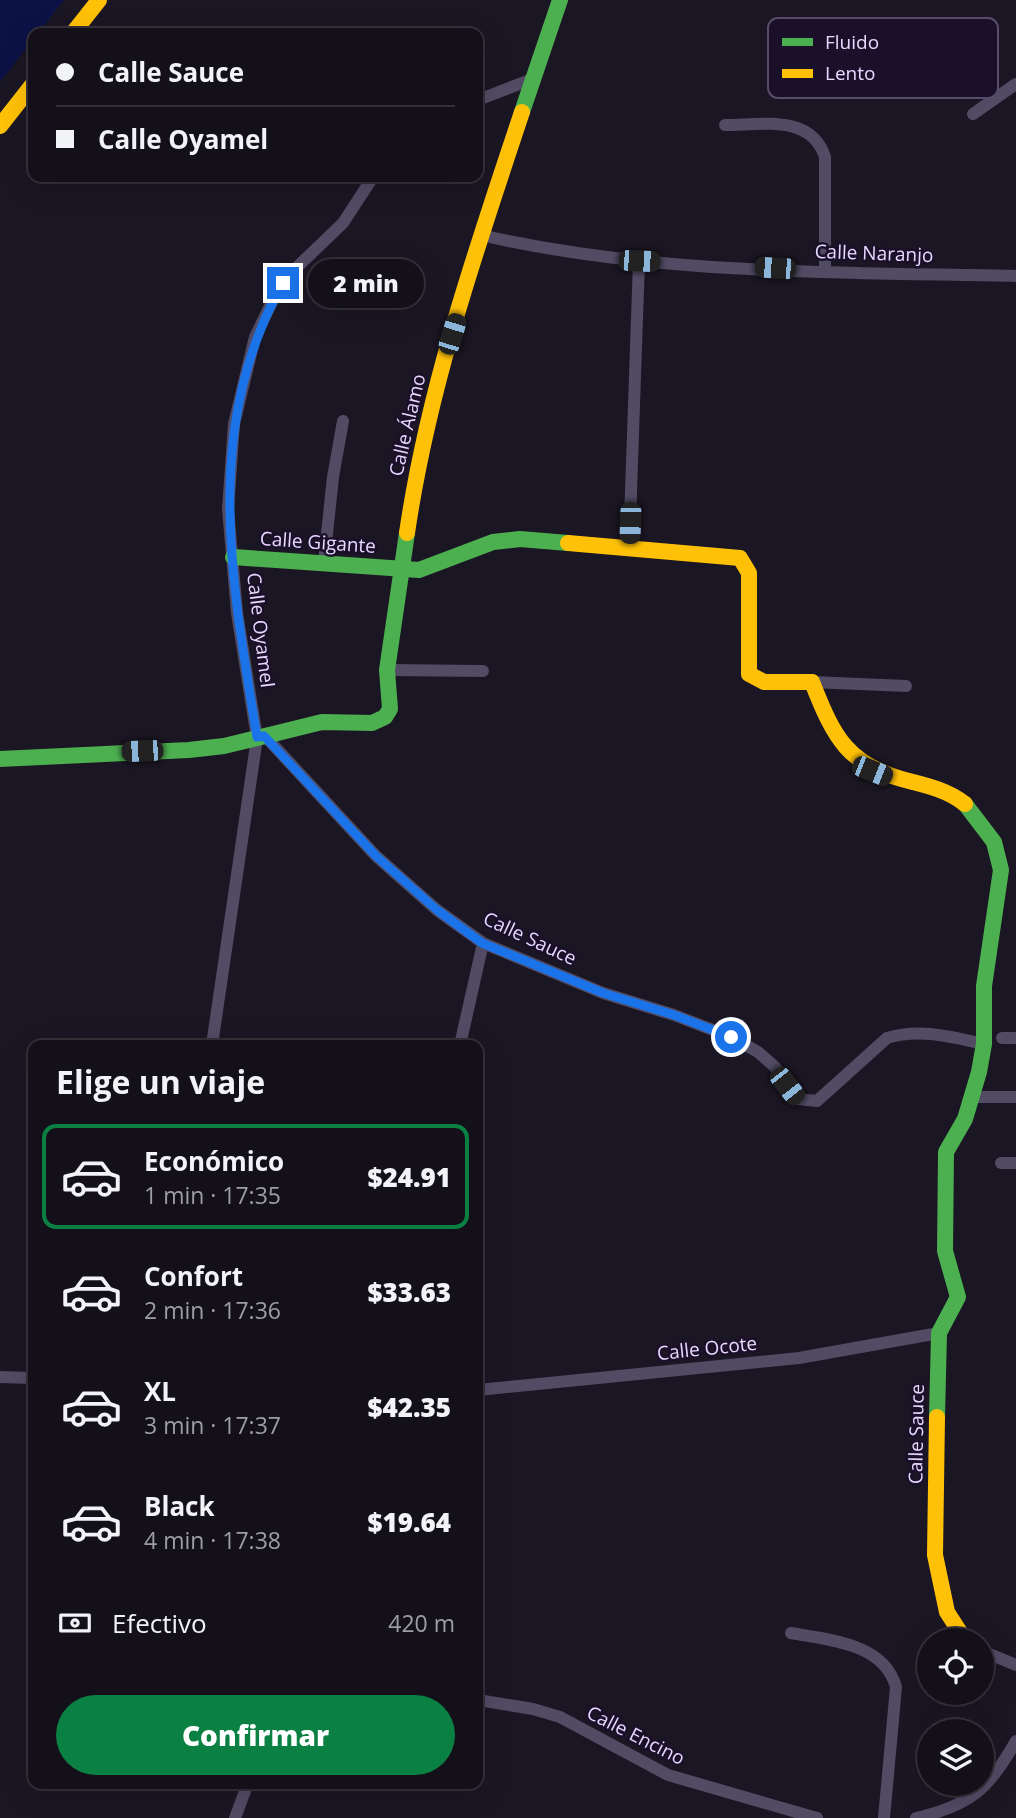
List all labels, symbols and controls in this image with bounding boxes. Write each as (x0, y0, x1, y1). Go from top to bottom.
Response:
legend (768, 18, 998, 98)
text: Fluido (825, 29, 879, 55)
text: Calle Sauce (98, 54, 244, 90)
text: Lento (825, 60, 875, 86)
text: Calle Oyamel (98, 121, 268, 157)
street label: Calle Naranjo (814, 238, 934, 268)
car (618, 250, 661, 272)
car (754, 256, 797, 280)
callout: 2 min (308, 258, 423, 308)
route end (267, 267, 299, 299)
text: 2 min (333, 267, 399, 299)
car (436, 311, 469, 357)
street label: Calle Álamo (383, 371, 431, 479)
car (619, 502, 642, 544)
street label: Calle Gigante (259, 525, 377, 559)
street label: Calle Oyamel (241, 571, 281, 689)
car (121, 740, 164, 762)
car (849, 753, 896, 789)
street label: Calle Sauce (479, 905, 581, 971)
route start (715, 1021, 747, 1053)
text: Elige un viaje (56, 1060, 265, 1103)
car (766, 1063, 809, 1109)
text: Económico (144, 1143, 284, 1179)
icon: car (60, 1145, 123, 1208)
text: $24.91 (368, 1159, 451, 1195)
text: 1 min · 17:35 (144, 1179, 281, 1211)
text: Confort (144, 1258, 243, 1294)
icon: car (60, 1260, 123, 1323)
text: $33.63 (368, 1274, 451, 1310)
text: 2 min · 17:36 (144, 1294, 281, 1326)
street label: Calle Ocote (656, 1330, 758, 1366)
text: XL (144, 1373, 176, 1409)
icon: car (60, 1375, 123, 1438)
street label: Calle Sauce (902, 1384, 930, 1484)
text: $42.35 (368, 1389, 451, 1425)
text: 3 min · 17:37 (144, 1409, 281, 1441)
text: Black (144, 1488, 215, 1524)
icon: car (60, 1490, 123, 1553)
text: $19.64 (368, 1504, 451, 1540)
text: 4 min · 17:38 (144, 1524, 281, 1556)
icon: cash (56, 1604, 94, 1642)
text: Efectivo (112, 1605, 207, 1641)
text: 420 m (388, 1607, 455, 1639)
map controls (917, 1628, 994, 1796)
button: locate (917, 1628, 994, 1705)
button: Confirmar (56, 1695, 455, 1775)
street label: Calle Encino (582, 1699, 690, 1771)
button: layers (917, 1719, 994, 1796)

